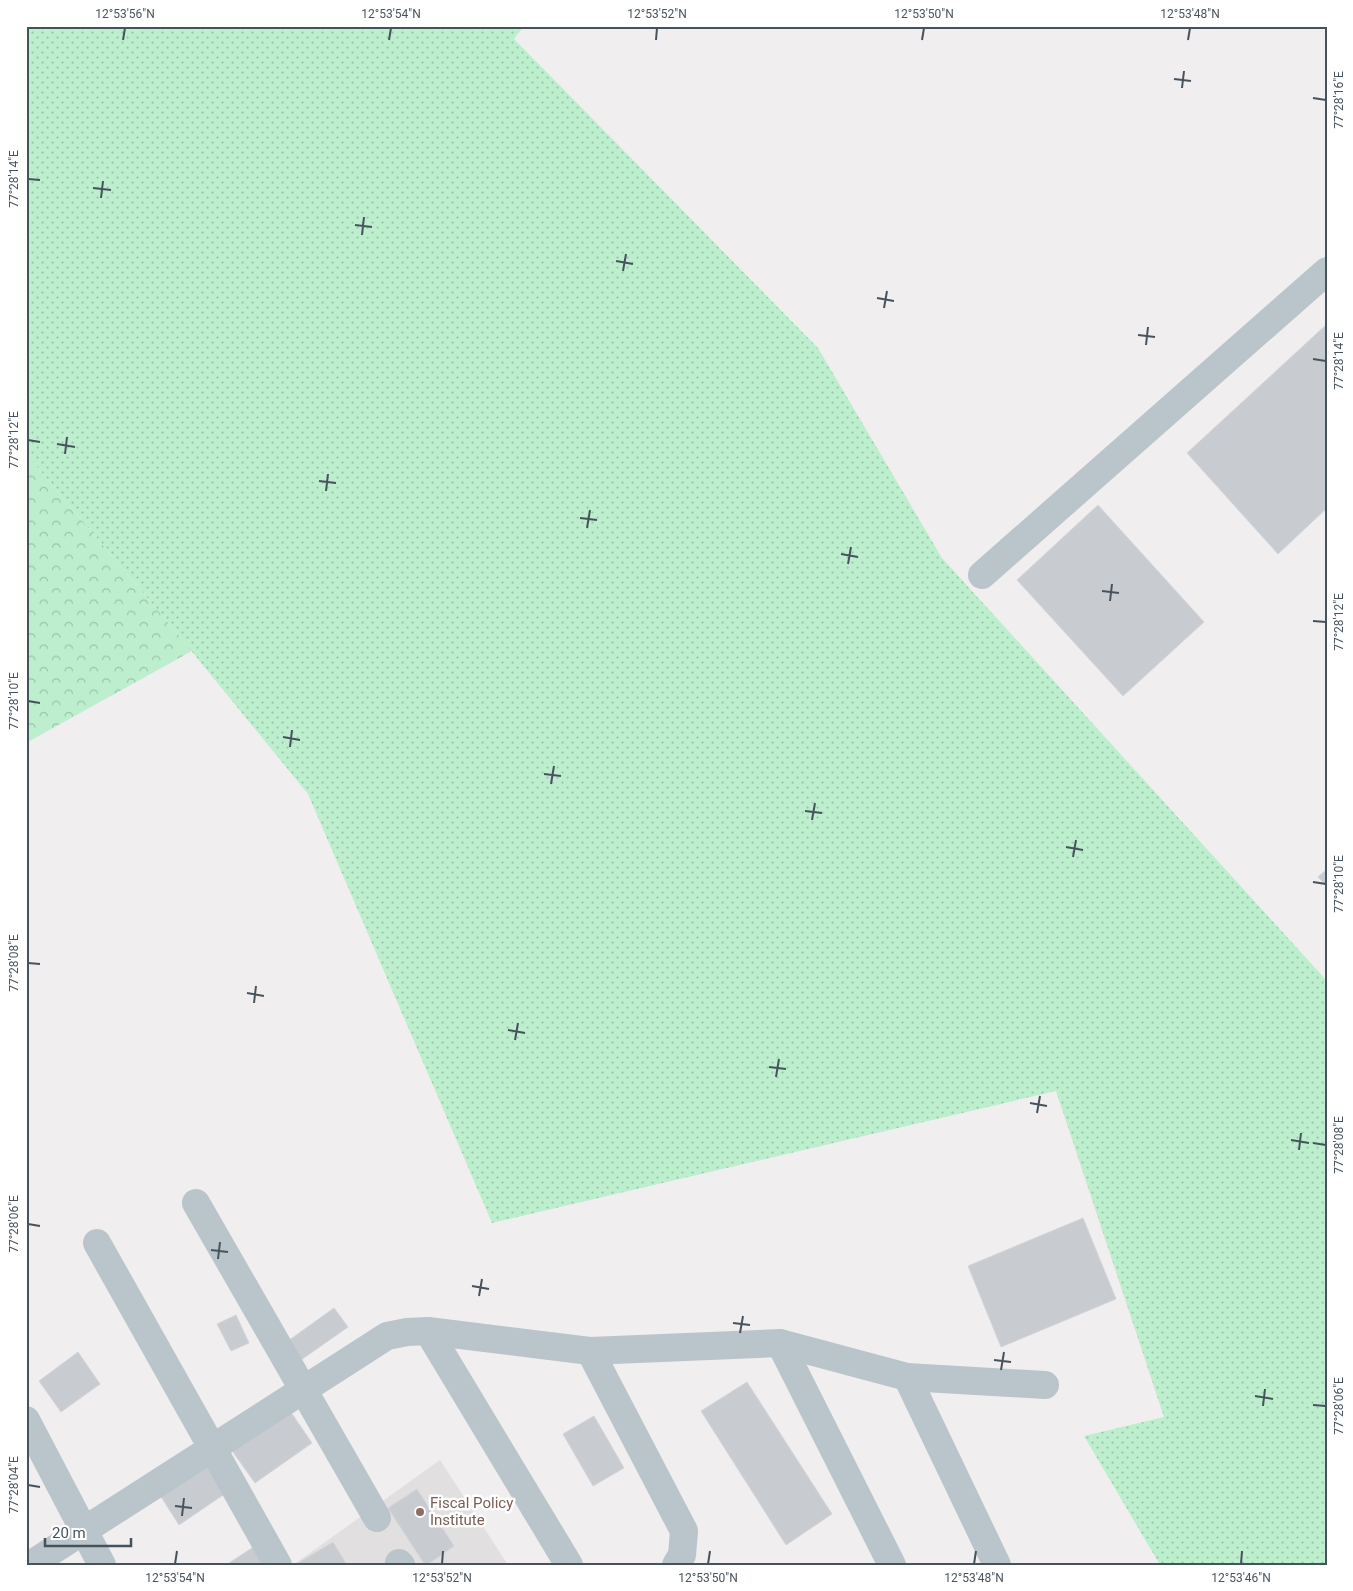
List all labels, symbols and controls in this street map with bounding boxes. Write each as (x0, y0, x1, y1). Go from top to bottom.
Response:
text: 12°53'56"N (95, 7, 155, 21)
text: 12°53'54"N (361, 7, 421, 21)
text: 12°53'52"N (627, 7, 687, 21)
text: 12°53'50"N (894, 7, 954, 21)
text: 12°53'48"N (1160, 7, 1220, 21)
text: 77°28'16"E (1332, 71, 1346, 129)
text: 77°28'14"E (7, 150, 21, 208)
text: 77°28'14"E (1332, 332, 1346, 390)
text: 77°28'12"E (7, 411, 21, 469)
text: 77°28'12"E (1332, 593, 1346, 651)
text: 77°28'10"E (7, 672, 21, 730)
text: 77°28'10"E (1332, 855, 1346, 913)
text: 77°28'08"E (7, 934, 21, 992)
text: 77°28'08"E (1332, 1116, 1346, 1174)
text: 77°28'06"E (7, 1195, 21, 1253)
text: 77°28'06"E (1332, 1377, 1346, 1435)
text: 77°28'04"E (7, 1456, 21, 1514)
place label: Fiscal Policy Institute (430, 1494, 513, 1529)
marker: Fiscal Policy Institute (414, 1506, 426, 1518)
scale bar (45, 1516, 131, 1548)
text: 20 m (52, 1524, 86, 1542)
text: 12°53'54"N (145, 1571, 205, 1585)
text: 12°53'52"N (412, 1571, 472, 1585)
text: 12°53'50"N (678, 1571, 738, 1585)
text: 12°53'48"N (944, 1571, 1004, 1585)
text: 12°53'46"N (1211, 1571, 1271, 1585)

